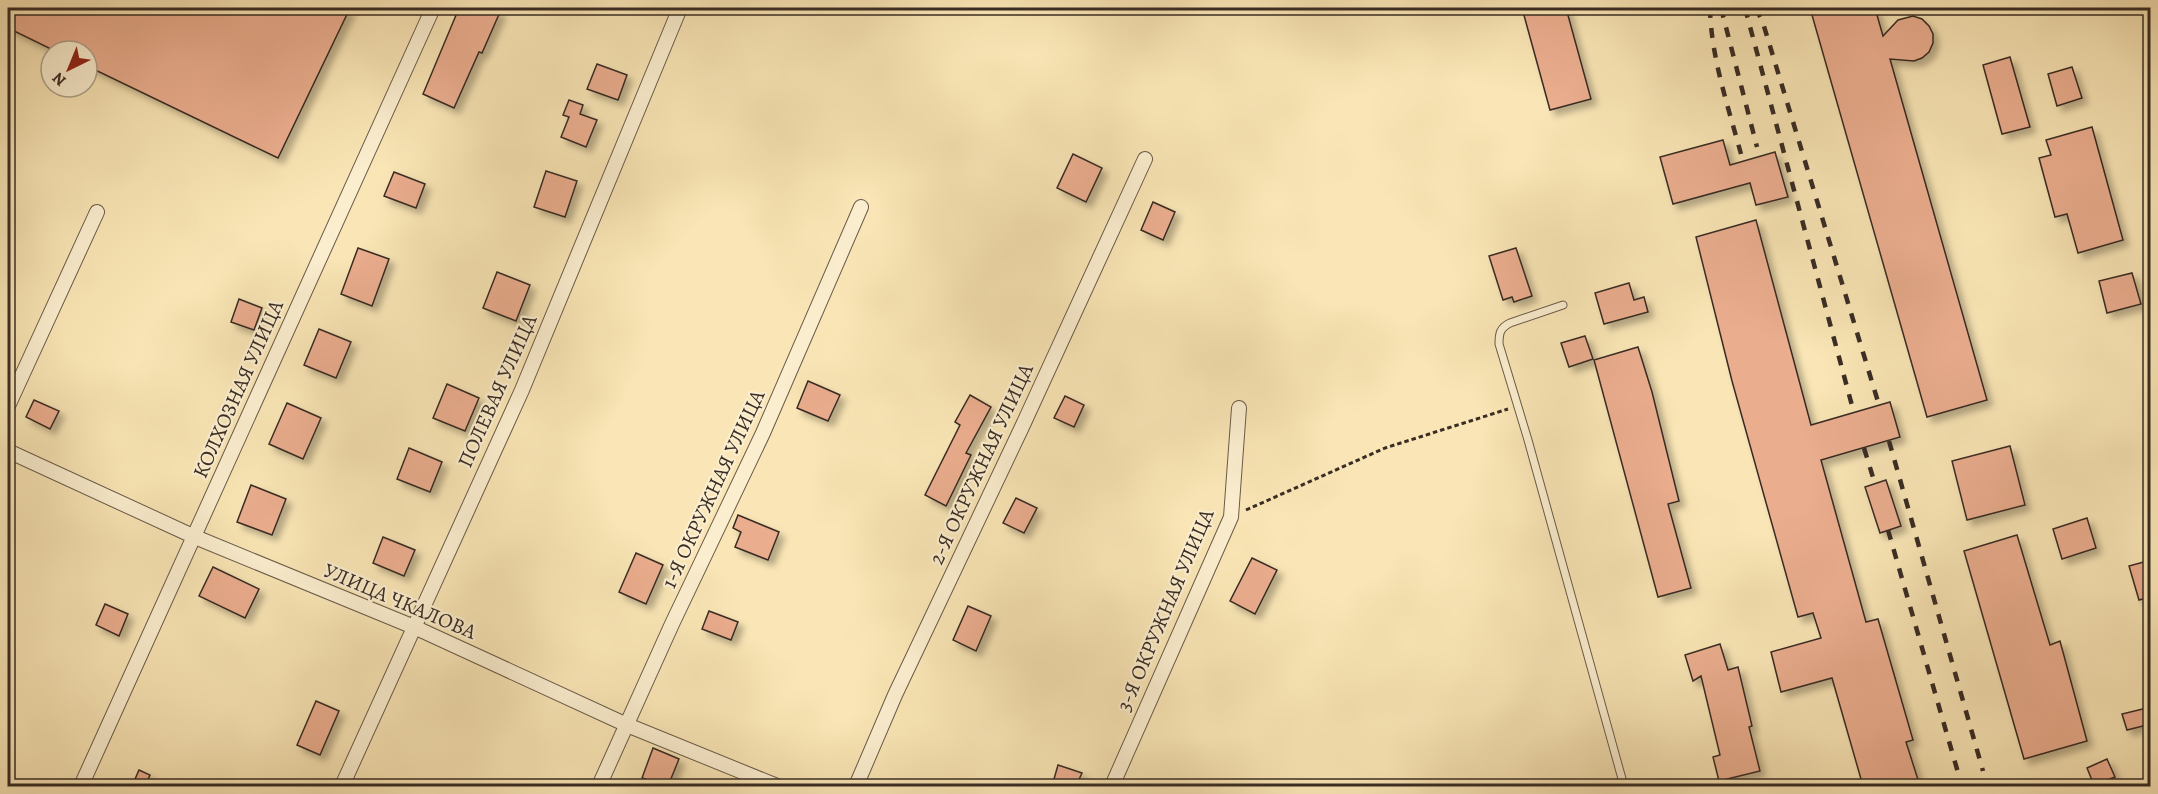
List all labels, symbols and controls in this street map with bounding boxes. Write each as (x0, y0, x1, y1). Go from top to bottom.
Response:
north arrow (39, 39, 99, 99)
text: N (47, 67, 71, 91)
street label: КОЛХОЗНАЯ УЛИЦА (186, 295, 290, 482)
street label: ПОЛЕВАЯ УЛИЦА (451, 309, 544, 472)
street label: 2-Я ОКРУЖНАЯ УЛИЦА (922, 358, 1040, 569)
street label: 1-Я ОКРУЖНАЯ УЛИЦА (655, 385, 772, 593)
street label: 3-Я ОКРУЖНАЯ УЛИЦА (1110, 504, 1221, 716)
street label: УЛИЦА ЧКАЛОВА (319, 556, 481, 646)

